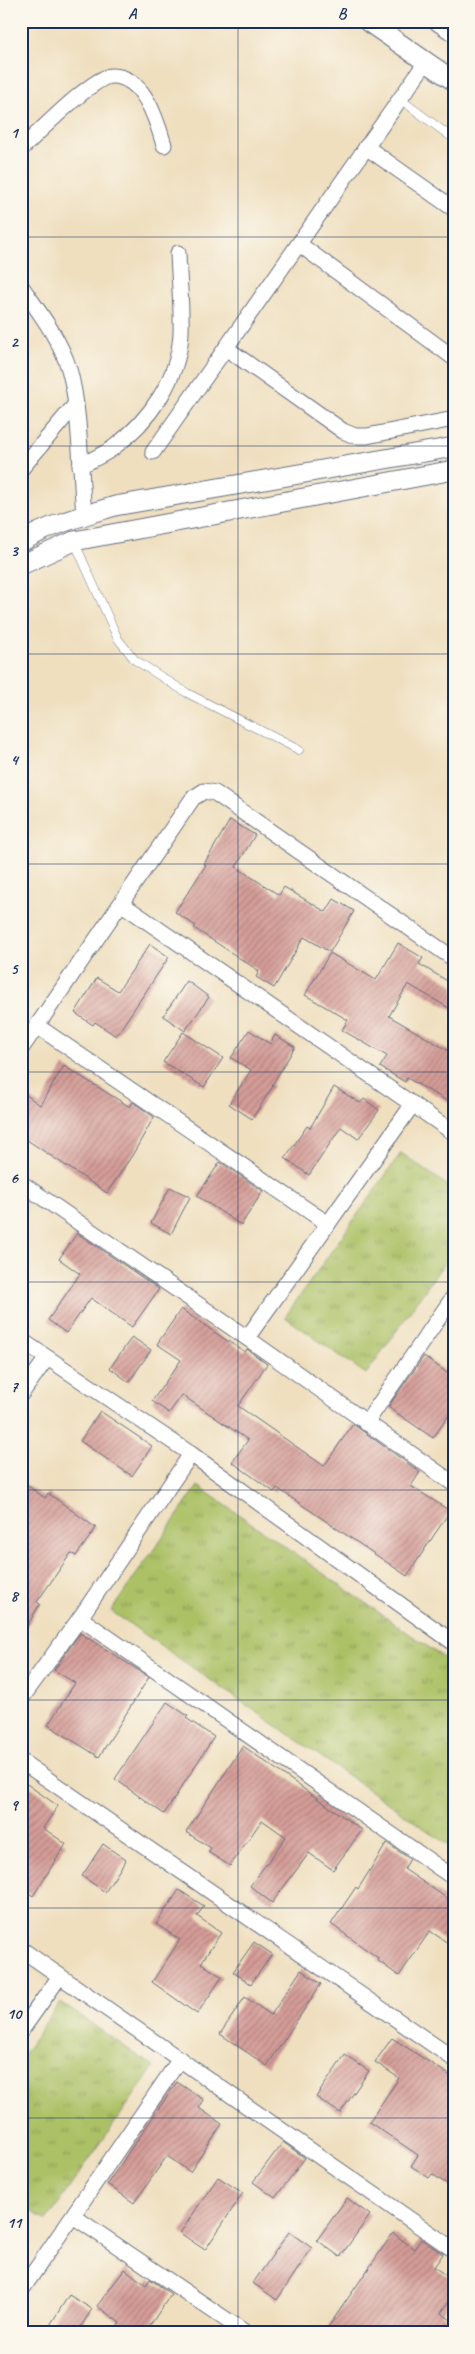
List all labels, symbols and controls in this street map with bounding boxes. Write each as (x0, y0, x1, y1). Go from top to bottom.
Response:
text: A (128, 4, 138, 24)
text: B (338, 4, 348, 24)
text: 1 (10, 123, 19, 143)
text: 2 (10, 332, 19, 352)
text: 3 (10, 541, 19, 561)
text: 4 (10, 750, 19, 770)
text: 5 (11, 959, 20, 979)
text: 6 (10, 1168, 19, 1188)
text: 7 (10, 1377, 19, 1397)
text: 8 (10, 1586, 19, 1606)
text: 9 (10, 1795, 19, 1815)
text: 10 (7, 2004, 23, 2024)
text: 11 (7, 2213, 23, 2233)

